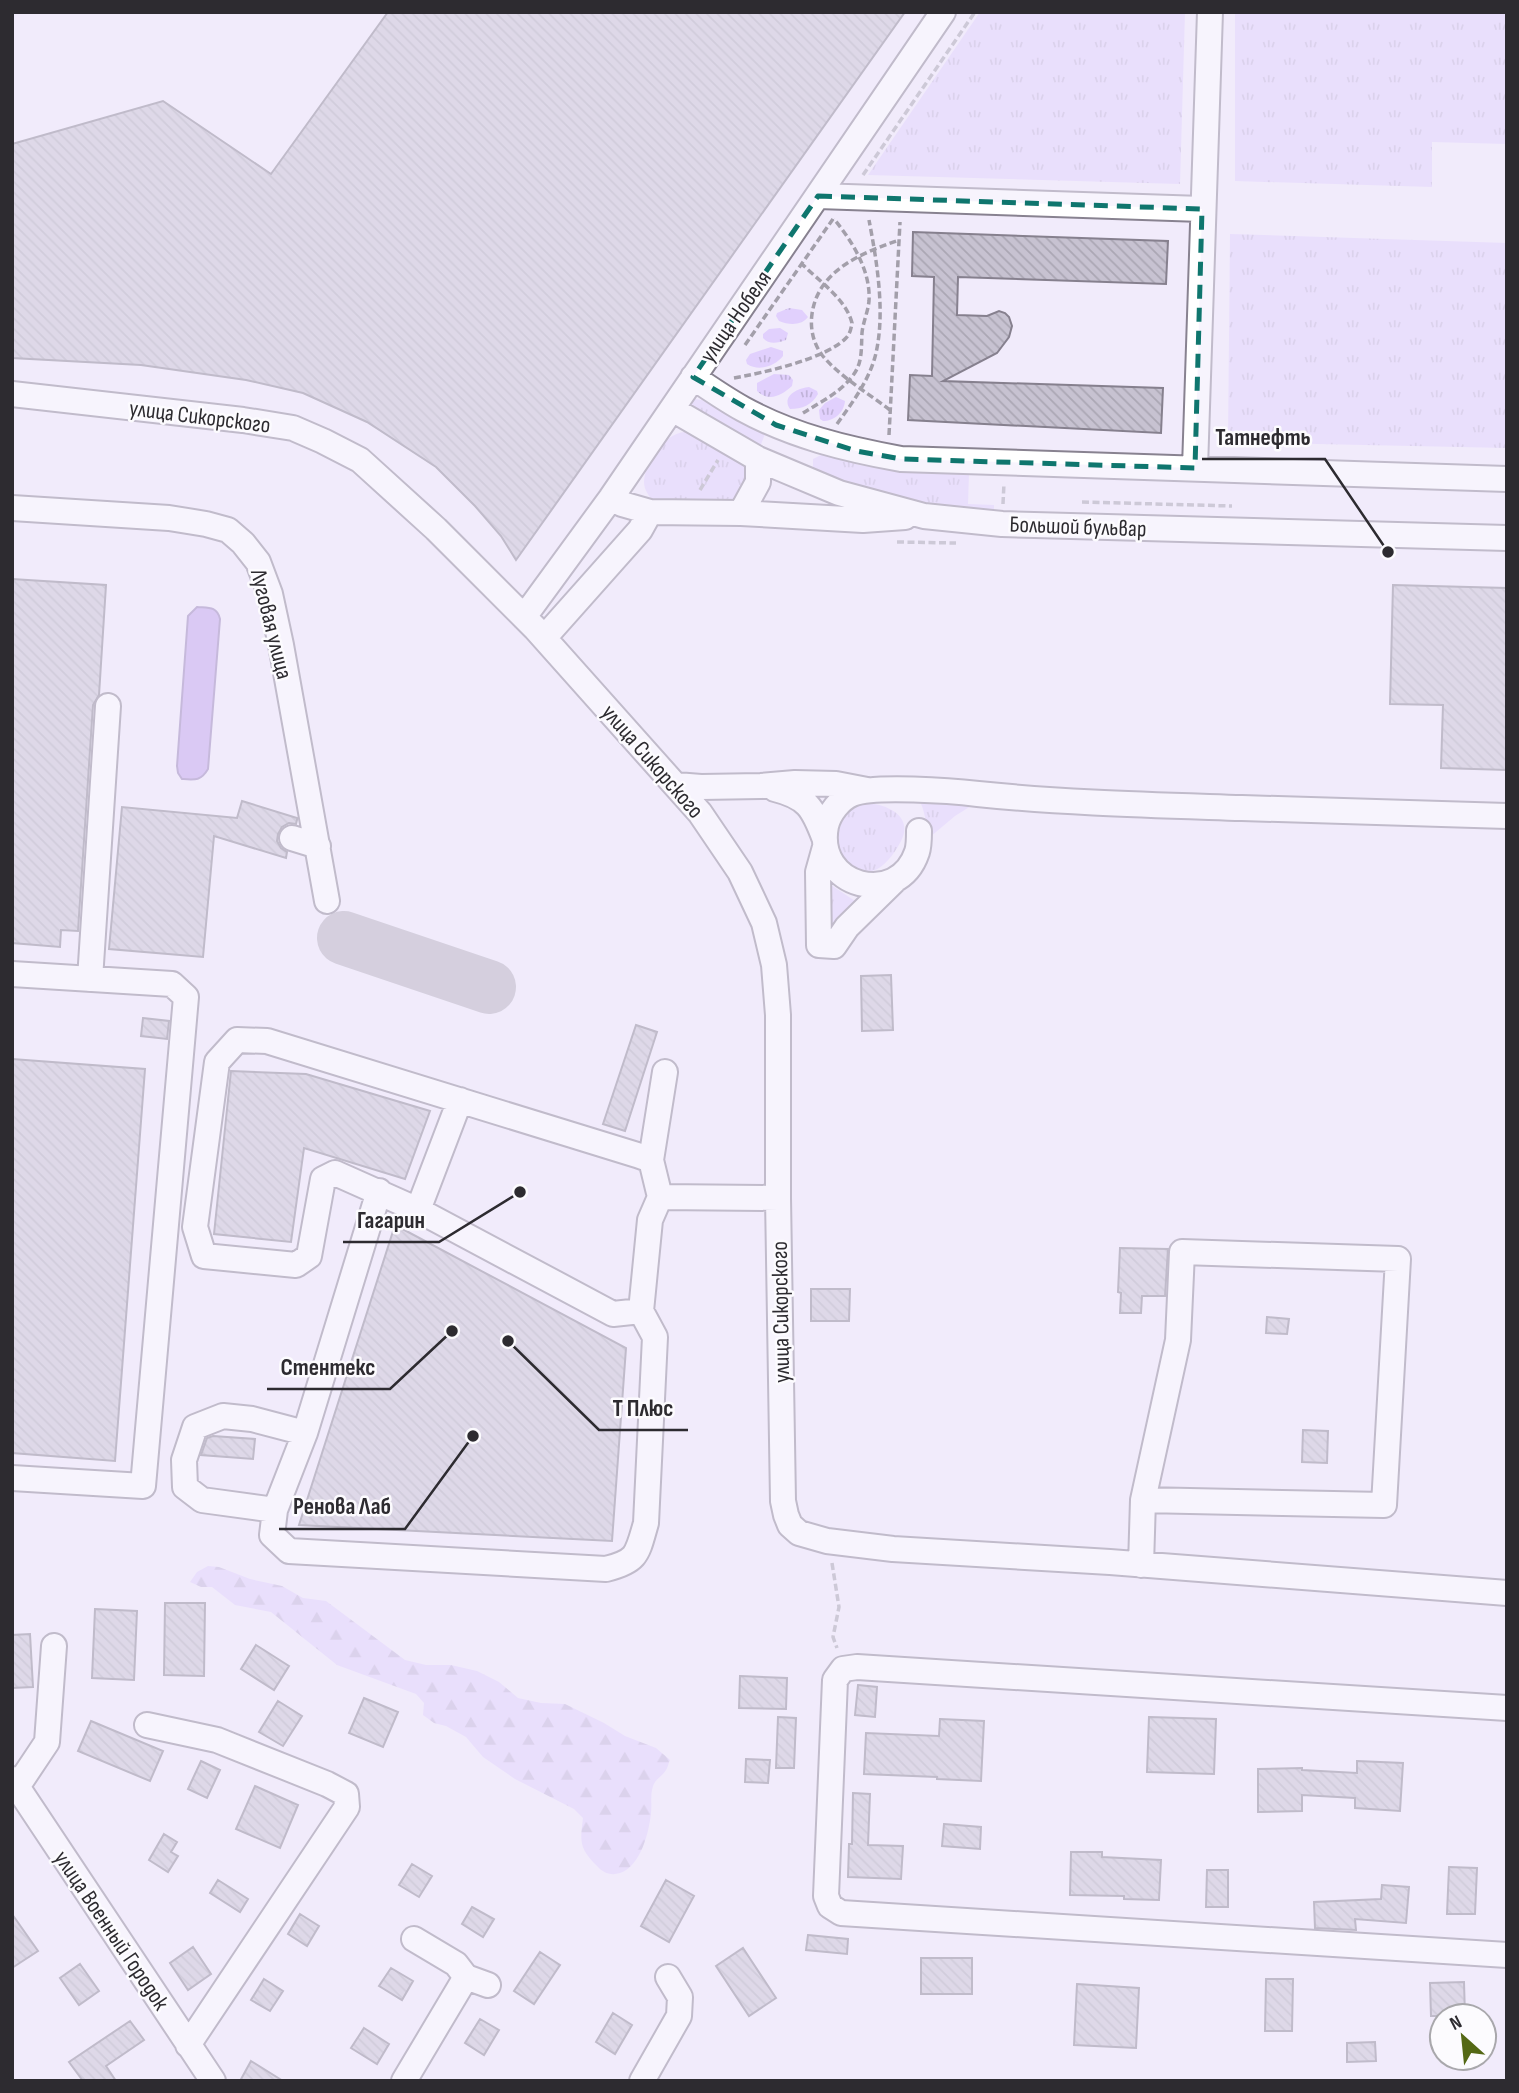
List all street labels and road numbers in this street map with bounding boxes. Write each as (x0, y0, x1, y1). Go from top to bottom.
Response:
street label: улица Нобеля (694, 265, 778, 368)
street label: улица Сикорского (128, 394, 272, 440)
street label: Большой бульвар (1009, 511, 1147, 543)
street label: Луговая улица (244, 566, 298, 682)
street label: улица Сикорского (595, 699, 709, 824)
street label: улица Сикорского (766, 1241, 796, 1383)
street label: улица Военный Городок (47, 1845, 175, 2016)

